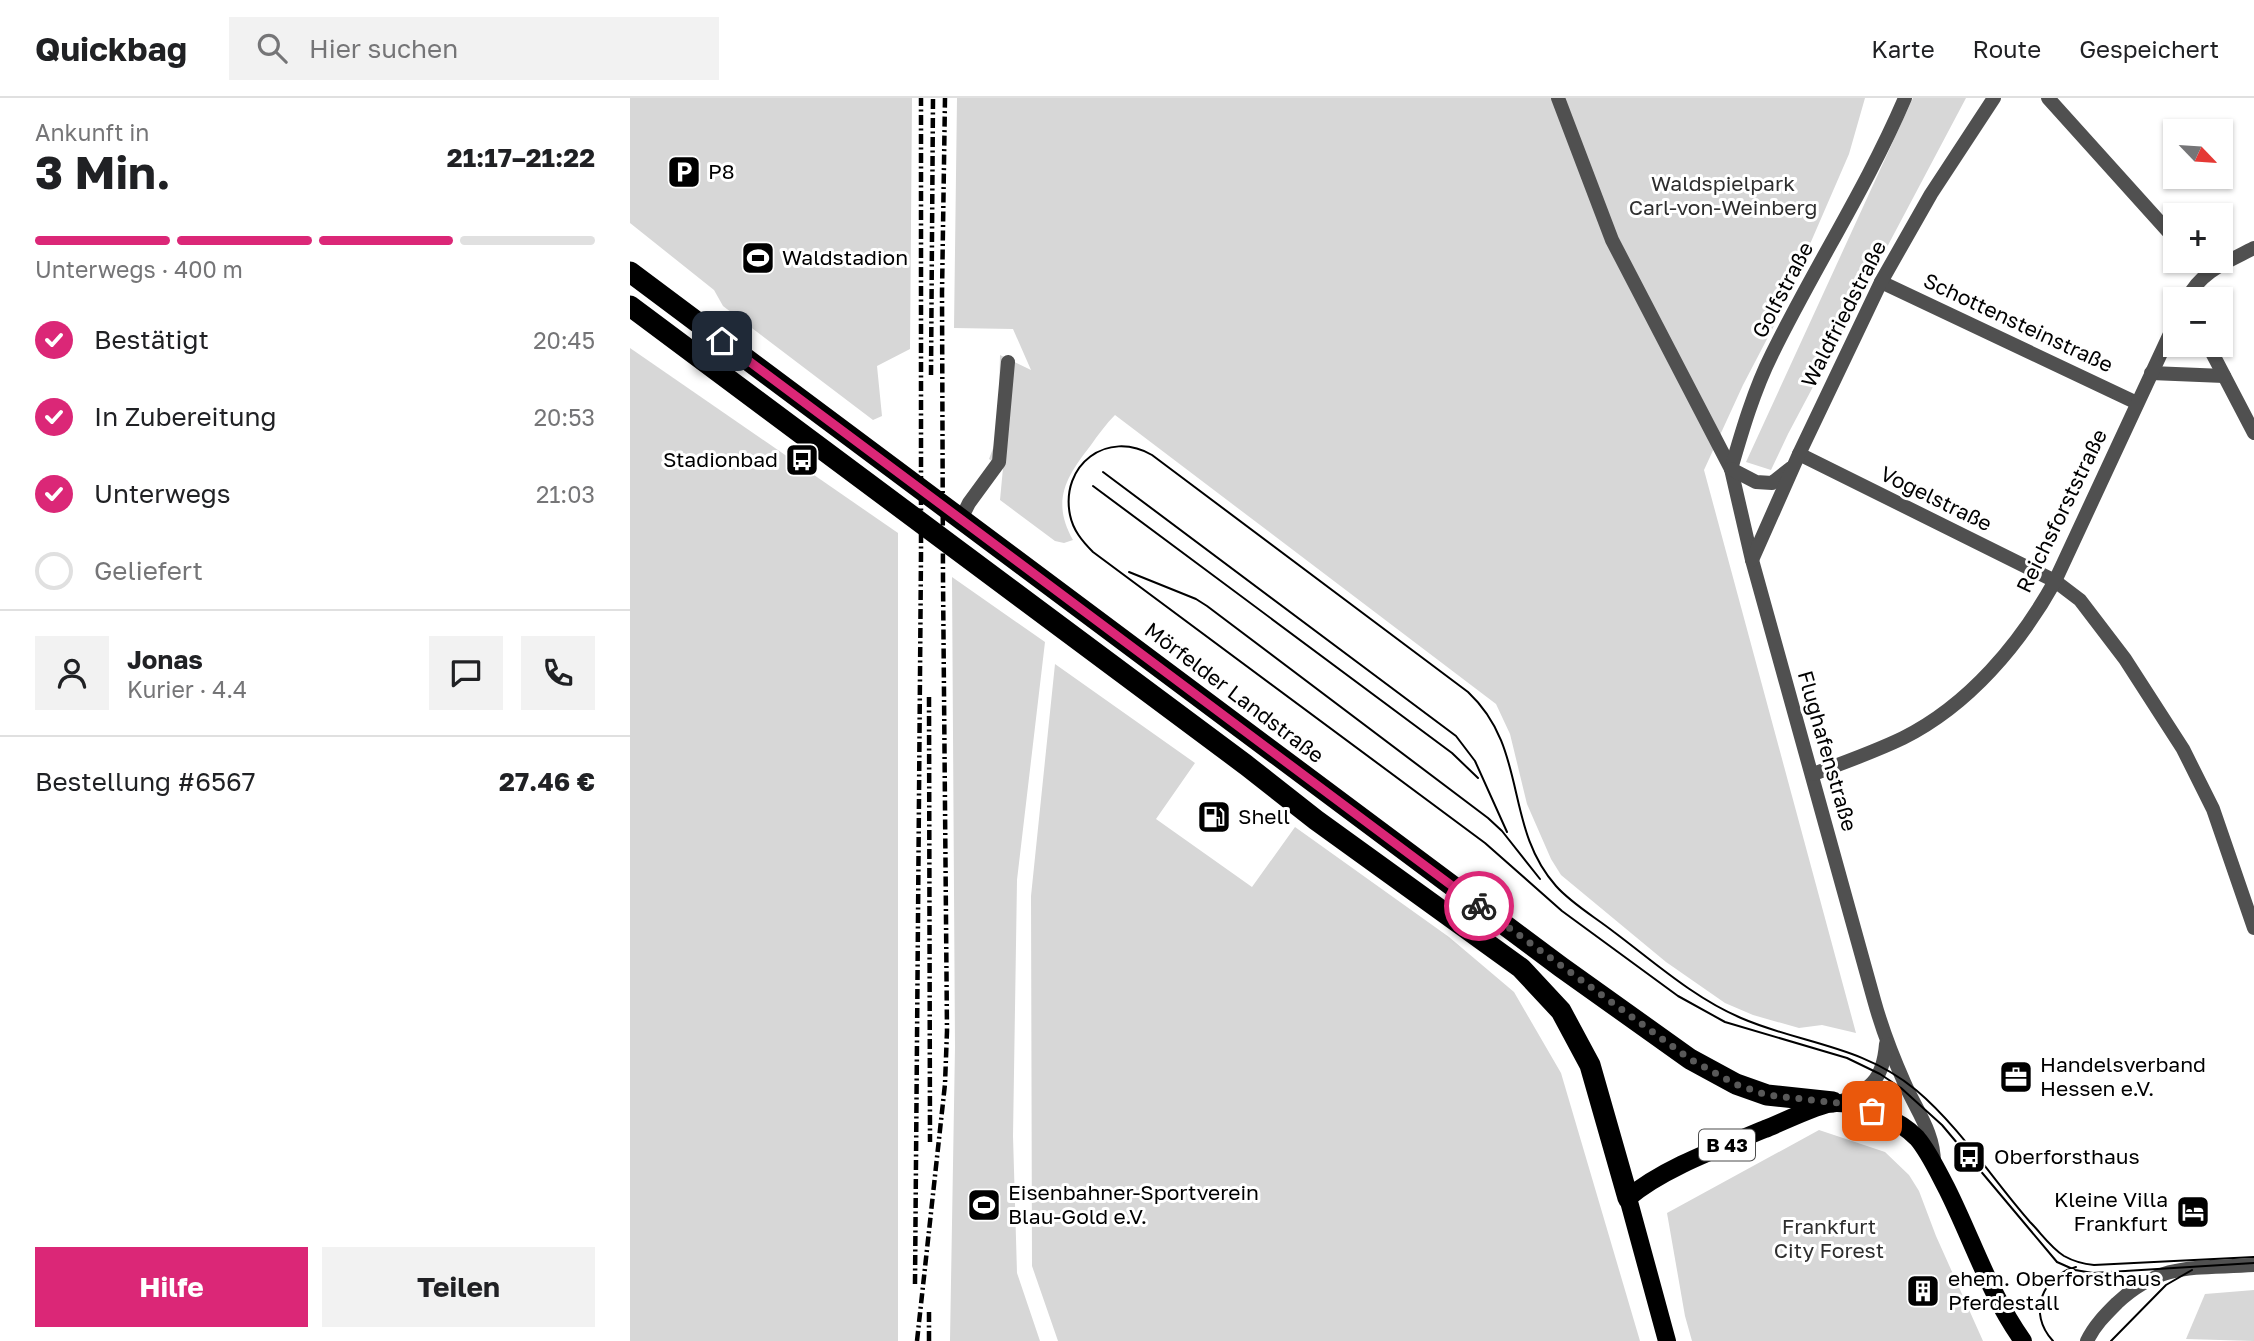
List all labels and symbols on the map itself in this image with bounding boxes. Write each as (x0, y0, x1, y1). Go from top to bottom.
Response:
north arrow (2163, 119, 2233, 189)
parking icon: P8 (665, 153, 703, 191)
place label: P8 (708, 158, 735, 184)
park label: Waldspielpark Carl-von-Weinberg (1629, 170, 1817, 220)
street label: Waldfriedstraße (1795, 236, 1891, 391)
street label: Golfstraße (1746, 237, 1818, 342)
sports icon: Waldstadion (739, 239, 777, 277)
place label: Waldstadion (782, 244, 908, 270)
street label: Schottensteinstraße (1920, 267, 2117, 377)
pin (692, 311, 752, 371)
street label: Reichsforststraße (2010, 424, 2112, 597)
bus stop icon: Stadionbad (783, 441, 821, 479)
place label: Stadionbad (663, 446, 778, 472)
street label: Vogelstraße (1876, 460, 1997, 536)
street label: Mörfelder Landstraße (1140, 616, 1329, 768)
street label: Flughafenstraße (1793, 667, 1863, 834)
fuel station icon: Shell (1195, 798, 1233, 836)
place label: Shell (1238, 803, 1290, 829)
courier (1444, 871, 1514, 941)
place label: Handelsverband Hessen e.V. (2040, 1051, 2206, 1101)
office icon: Handelsverband Hessen e.V. (1997, 1058, 2035, 1096)
pin (1842, 1081, 1902, 1141)
road number: B 43 (1699, 1130, 1755, 1161)
bus stop icon: Oberforsthaus (1950, 1138, 1988, 1176)
place label: Oberforsthaus (1994, 1143, 2140, 1169)
place label: Eisenbahner-Sportverein Blau-Gold e.V. (1008, 1179, 1259, 1229)
sports icon: Eisenbahner-Sportverein Blau-Gold e.V. (965, 1186, 1003, 1224)
place label: Kleine Villa Frankfurt (2054, 1186, 2168, 1236)
hotel icon: Kleine Villa Frankfurt (2174, 1193, 2212, 1231)
park label: Frankfurt City Forest (1774, 1213, 1884, 1263)
place label: ehem. Oberforsthaus Pferdestall (1948, 1265, 2161, 1315)
building icon: ehem. Oberforsthaus Pferdestall (1904, 1272, 1942, 1310)

